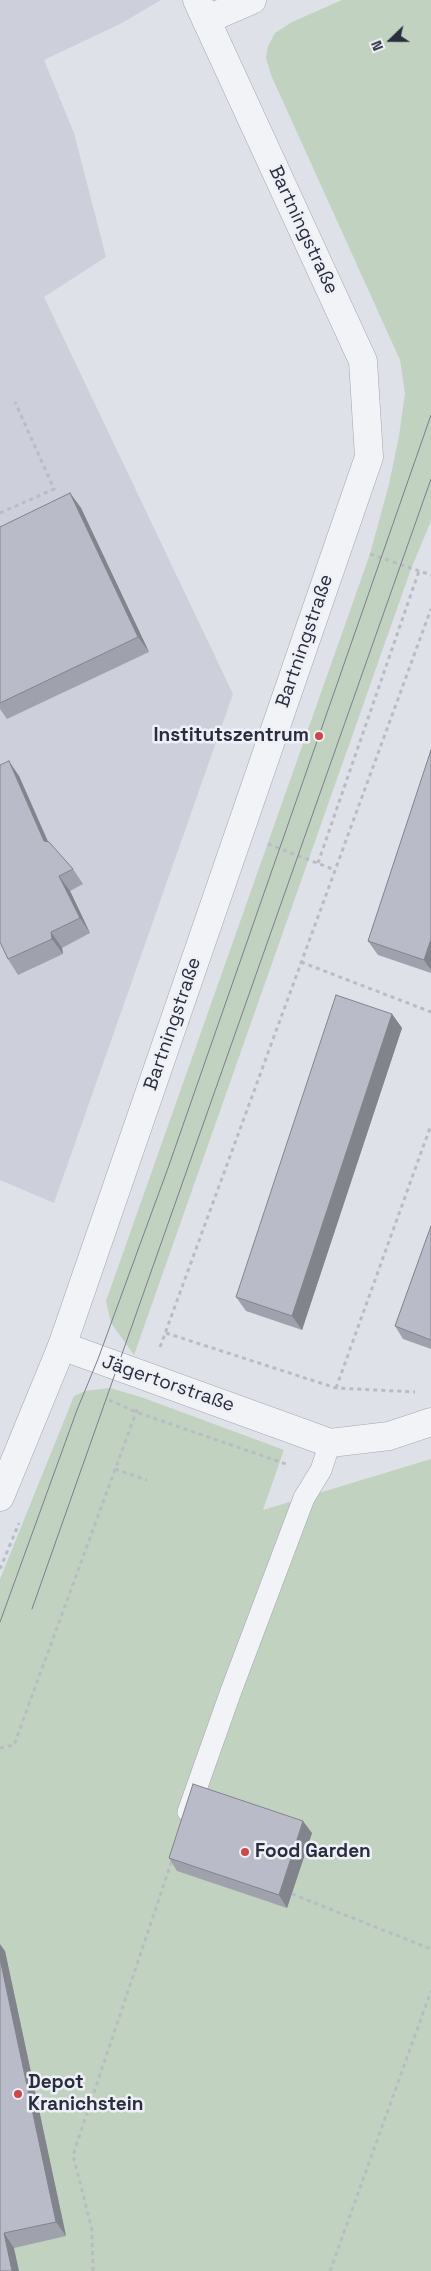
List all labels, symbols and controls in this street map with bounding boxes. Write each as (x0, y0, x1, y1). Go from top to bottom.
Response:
north arrow (366, 15, 416, 65)
text: N (367, 38, 387, 53)
street label: Bartningstraße (263, 162, 343, 298)
street label: Bartningstraße (272, 572, 338, 710)
place label: Institutszentrum (154, 725, 309, 747)
marker: Institutszentrum (313, 730, 325, 742)
street label: Bartningstraße (140, 955, 206, 1093)
street label: Jägertorstraße (99, 1351, 237, 1417)
place label: Food Garden (255, 1841, 371, 1863)
marker: Food Garden (239, 1846, 251, 1858)
place label: Depot Kranichstein (28, 2072, 144, 2116)
marker: Depot Kranichstein (12, 2088, 24, 2100)

